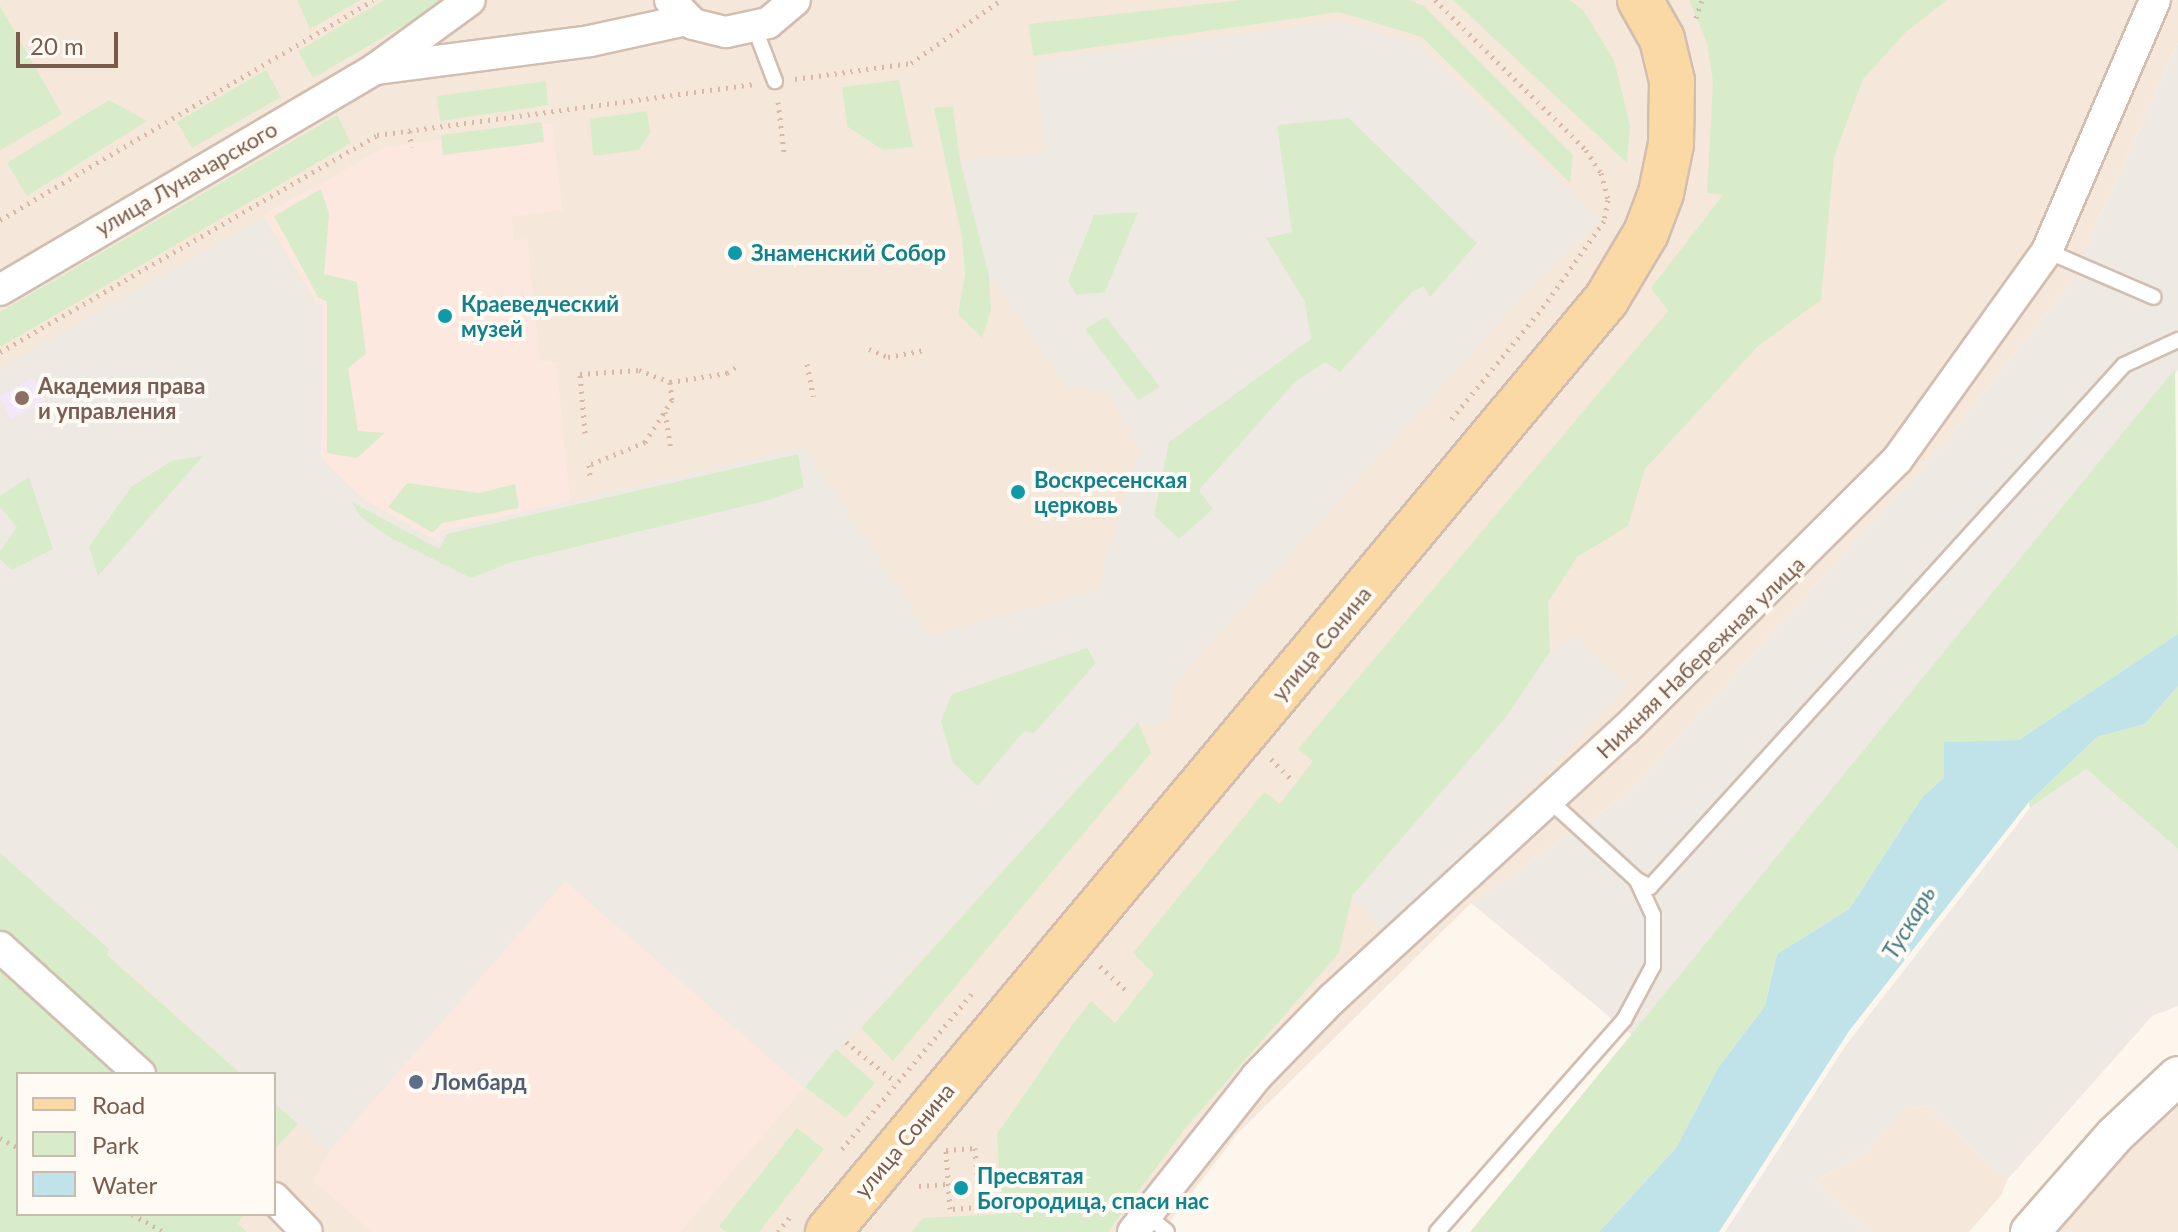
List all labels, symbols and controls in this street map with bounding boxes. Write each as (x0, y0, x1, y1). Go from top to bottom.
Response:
scale bar (20, 16, 122, 66)
text: 20 m (30, 31, 84, 60)
street label: улица Луначарского (90, 115, 282, 241)
place label: Знаменский Собор (751, 240, 946, 266)
marker: Знаменский Собор (726, 244, 744, 262)
place label: Краеведческий музей (461, 290, 619, 342)
marker: Краеведческий музей (436, 307, 454, 325)
place label: Академия права и управления (38, 372, 205, 424)
marker: Академия права и управления (13, 389, 31, 407)
place label: Воскресенская церковь (1034, 466, 1187, 518)
marker: Воскресенская церковь (1009, 483, 1027, 501)
street label: Нижняя Набережная улица (1590, 550, 1810, 764)
street label: улица Сонина (1266, 580, 1376, 706)
water label: Тускарь (1875, 880, 1941, 964)
place label: Ломбард (432, 1069, 527, 1095)
legend (16, 1072, 276, 1216)
marker: Ломбард (407, 1073, 425, 1091)
street label: улица Сонина (849, 1077, 959, 1203)
text: Road (92, 1090, 145, 1119)
text: Park (92, 1130, 139, 1159)
place label: Пресвятая Богородица, спаси нас (977, 1162, 1209, 1214)
text: Water (92, 1170, 157, 1199)
marker: Пресвятая Богородица, спаси нас (952, 1179, 970, 1197)

